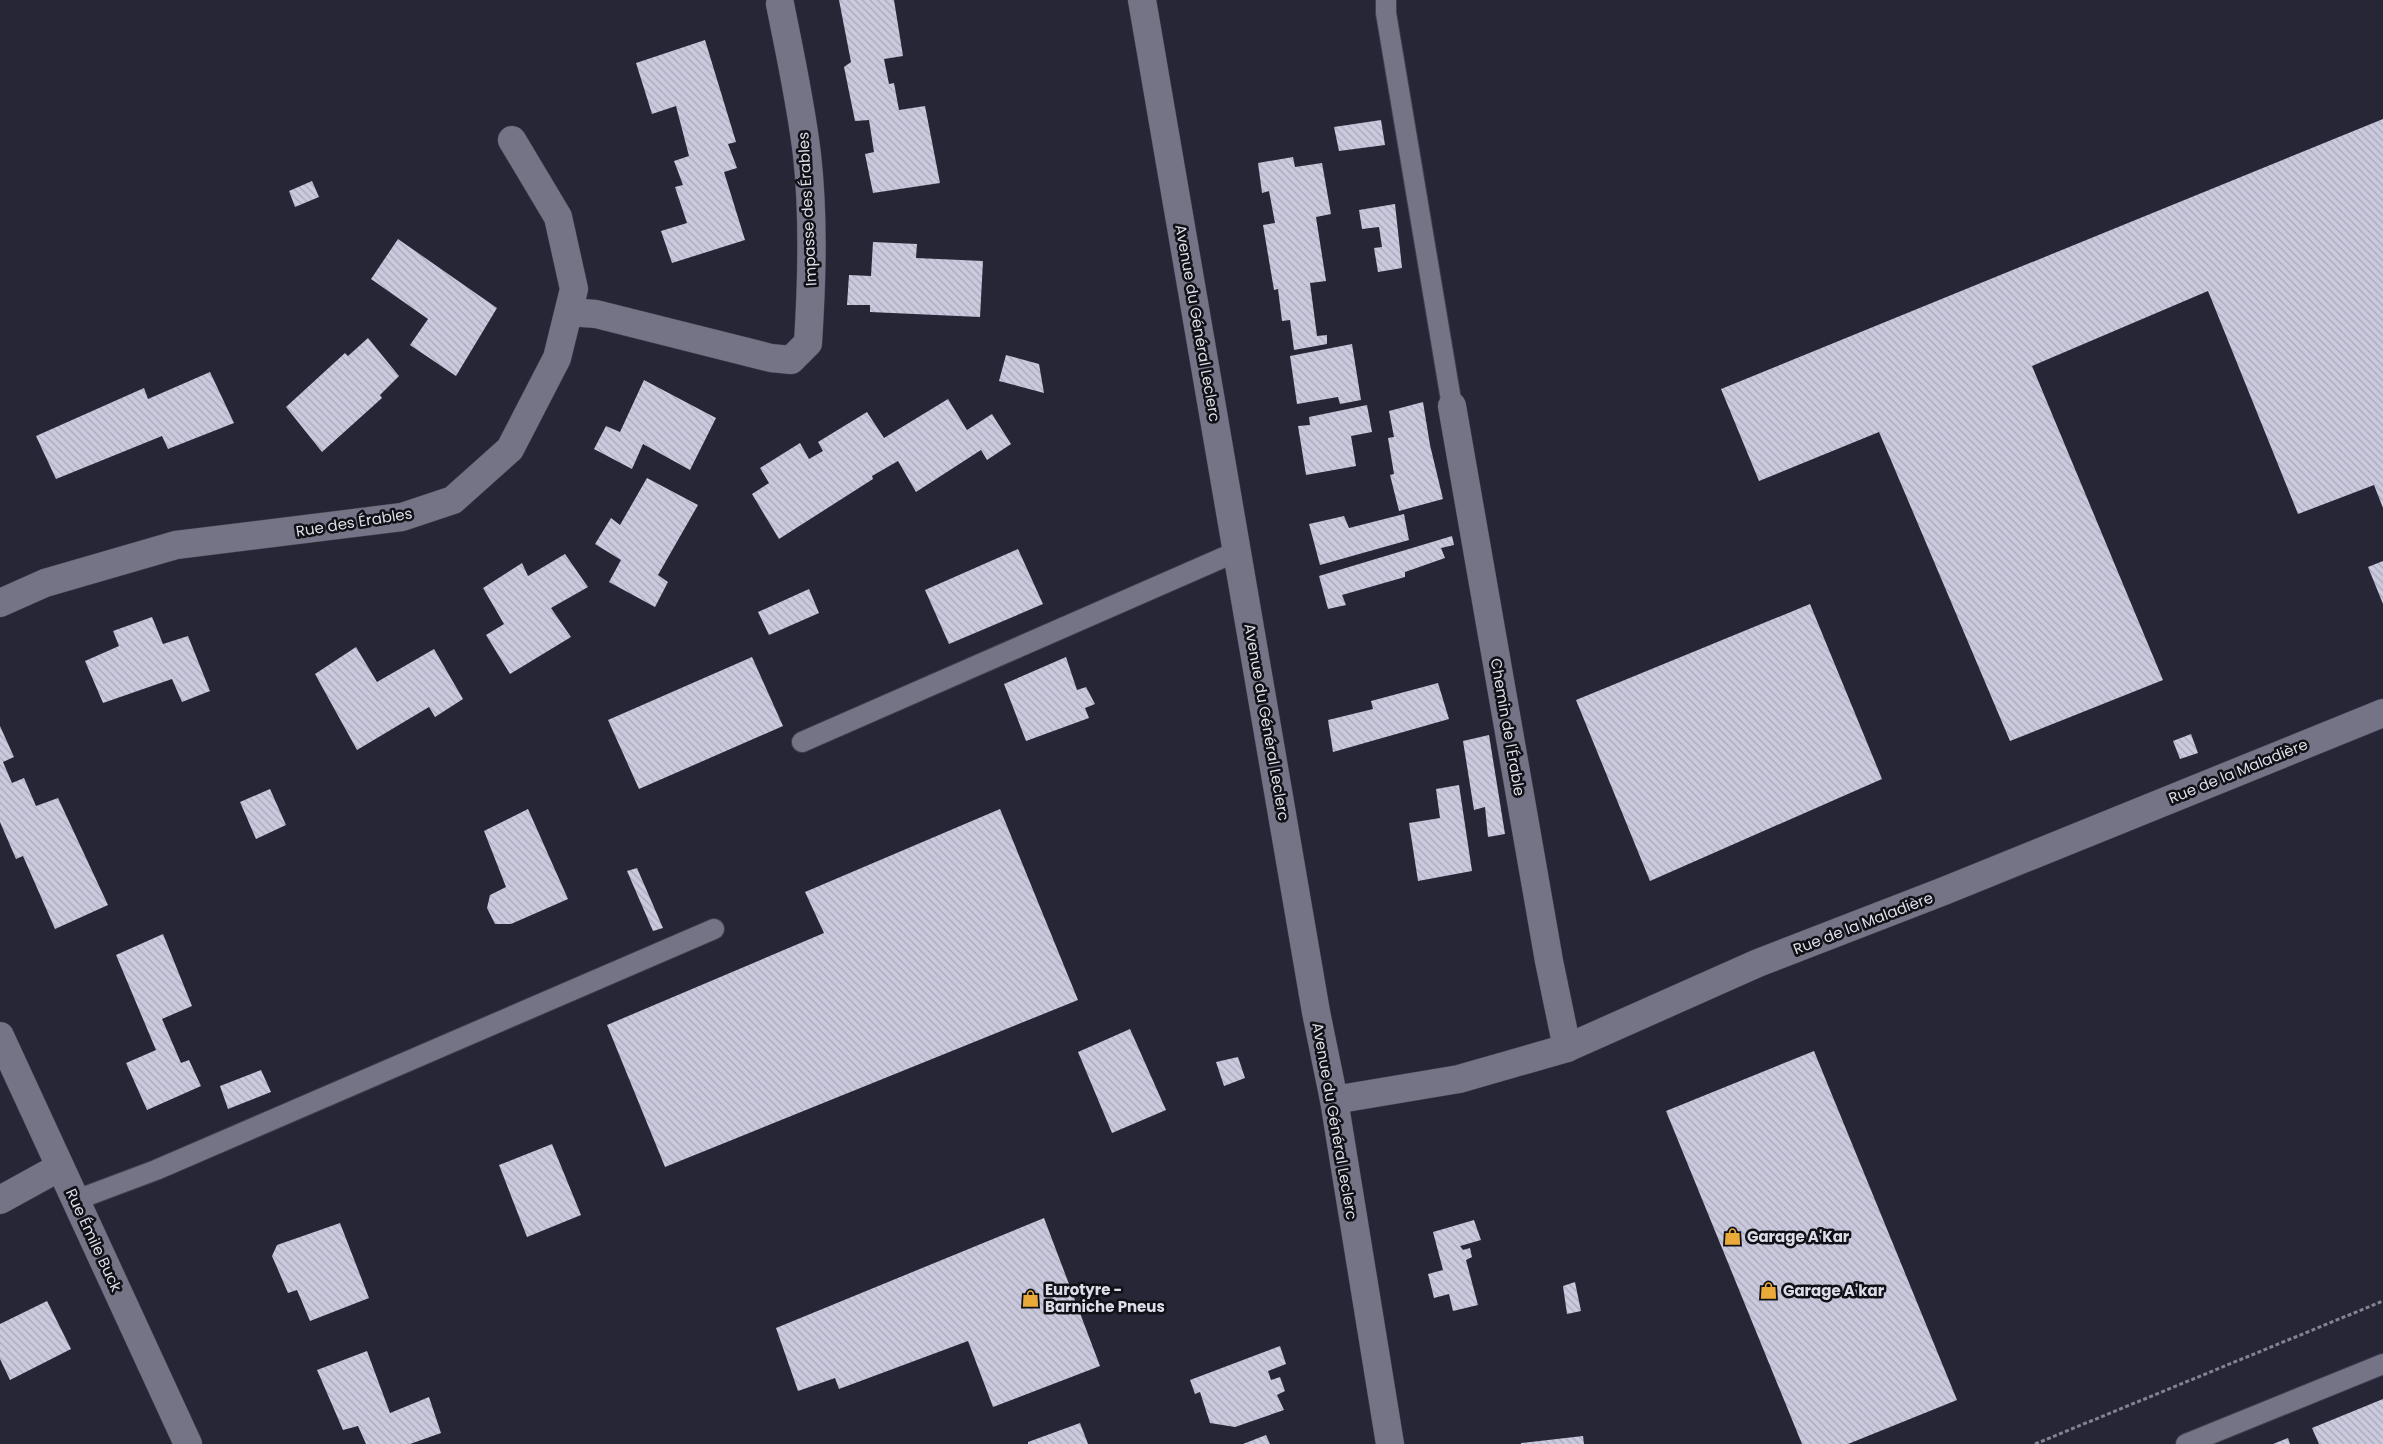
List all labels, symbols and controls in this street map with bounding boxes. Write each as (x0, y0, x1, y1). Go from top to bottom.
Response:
street label: Impasse des Érables (792, 131, 822, 286)
street label: Avenue du Général Leclerc (1170, 223, 1226, 423)
street label: Rue des Érables (294, 502, 414, 542)
street label: Avenue du Général Leclerc (1239, 622, 1295, 822)
street label: Chemin de l'Érable (1486, 657, 1530, 797)
street label: Rue de la Maladière (2165, 734, 2311, 808)
street label: Rue de la Maladière (1790, 887, 1936, 959)
street label: Avenue du Général Leclerc (1307, 1021, 1363, 1221)
street label: Rue Émile Buck (61, 1185, 127, 1295)
shop icon: Garage A'Kar (1723, 1226, 1743, 1246)
place label: Garage A'Kar (1747, 1226, 1850, 1247)
place label: Eurotyre - Barniche Pneus (1045, 1279, 1165, 1317)
shop icon: Garage A'kar (1759, 1280, 1779, 1300)
place label: Garage A'kar (1783, 1280, 1885, 1301)
shop icon: Eurotyre - Barniche Pneus (1021, 1288, 1041, 1308)

